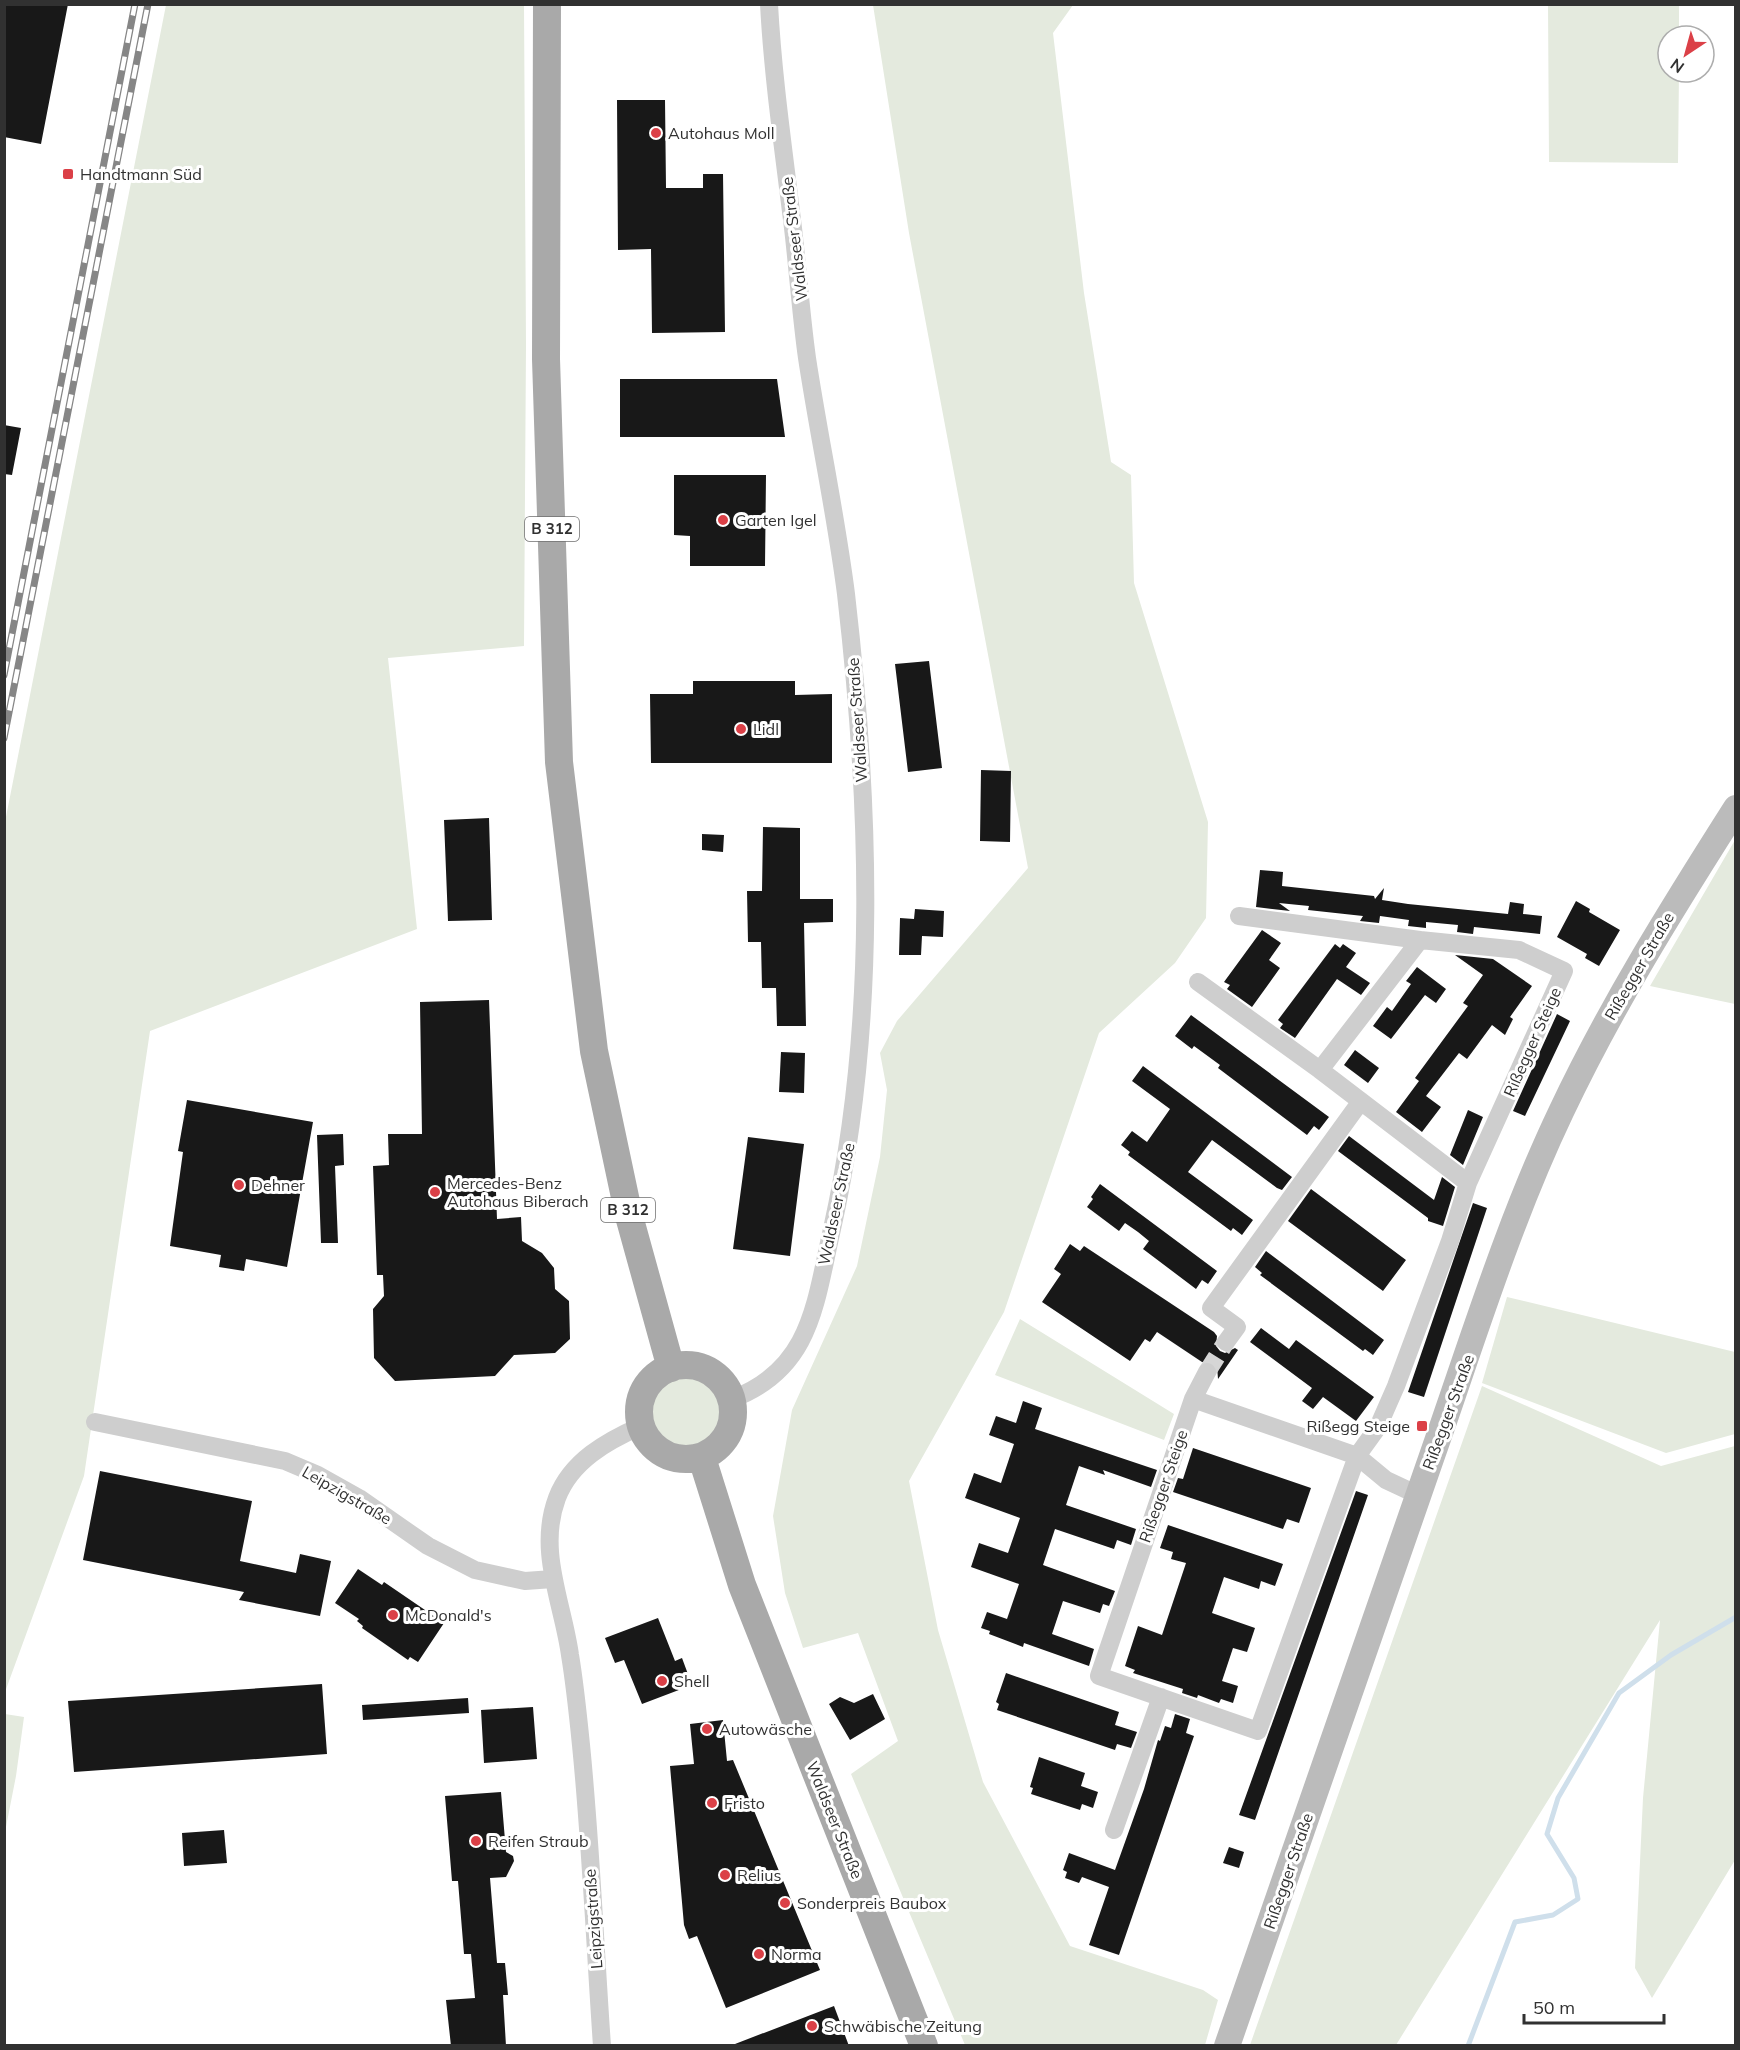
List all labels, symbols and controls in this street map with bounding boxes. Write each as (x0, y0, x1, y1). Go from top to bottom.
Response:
north arrow (1656, 24, 1716, 84)
text: N (1666, 54, 1688, 78)
place label: Autohaus Moll (668, 123, 774, 143)
marker: Autohaus Moll (649, 126, 663, 140)
place label: Handtmann Süd (80, 164, 202, 184)
marker: Handtmann Süd (61, 167, 75, 181)
street label: Waldseer Straße (776, 176, 812, 302)
place label: Garten Igel (735, 510, 817, 530)
marker: Garten Igel (716, 513, 730, 527)
road number: B 312 (525, 517, 579, 541)
street label: Waldseer Straße (843, 657, 871, 783)
place label: Lidl (753, 719, 779, 739)
marker: Lidl (734, 722, 748, 736)
street label: Rißegger Straße (1600, 908, 1678, 1024)
street label: Rißegger Steige (1499, 984, 1565, 1100)
street label: Waldseer Straße (813, 1141, 859, 1267)
place label: Mercedes-Benz Autohaus Biberach (447, 1173, 589, 1211)
place label: Dehner (251, 1175, 305, 1195)
marker: Dehner (232, 1178, 246, 1192)
marker: Mercedes-Benz Autohaus Biberach (428, 1185, 442, 1199)
road number: B 312 (601, 1198, 655, 1222)
street label: Rißegger Straße (1418, 1352, 1478, 1472)
place label: Rißegg Steige (1306, 1416, 1410, 1436)
marker: Rißegg Steige (1415, 1419, 1429, 1433)
street label: Rißegger Steige (1134, 1427, 1192, 1545)
street label: Leipzigstraße (299, 1461, 395, 1529)
place label: McDonald's (405, 1605, 492, 1625)
marker: McDonald's (386, 1608, 400, 1622)
place label: Shell (674, 1671, 710, 1691)
marker: Shell (655, 1674, 669, 1688)
place label: Autowäsche (719, 1719, 812, 1739)
marker: Autowäsche (700, 1722, 714, 1736)
street label: Waldseer Straße (802, 1758, 868, 1882)
place label: Fristo (724, 1793, 765, 1813)
marker: Fristo (705, 1796, 719, 1810)
street label: Rißegger Straße (1259, 1810, 1317, 1932)
place label: Reifen Straub (488, 1831, 589, 1851)
marker: Reifen Straub (469, 1834, 483, 1848)
place label: Relius (737, 1865, 781, 1885)
street label: Leipzigstraße (580, 1868, 606, 1970)
marker: Relius (718, 1868, 732, 1882)
place label: Sonderpreis Baubox (797, 1893, 947, 1913)
marker: Sonderpreis Baubox (778, 1896, 792, 1910)
place label: Norma (771, 1944, 822, 1964)
marker: Norma (752, 1947, 766, 1961)
scale bar (1524, 1987, 1664, 2025)
text: 50 m (1533, 1996, 1575, 2019)
place label: Schwäbische Zeitung (824, 2016, 982, 2036)
marker: Schwäbische Zeitung (805, 2019, 819, 2033)

